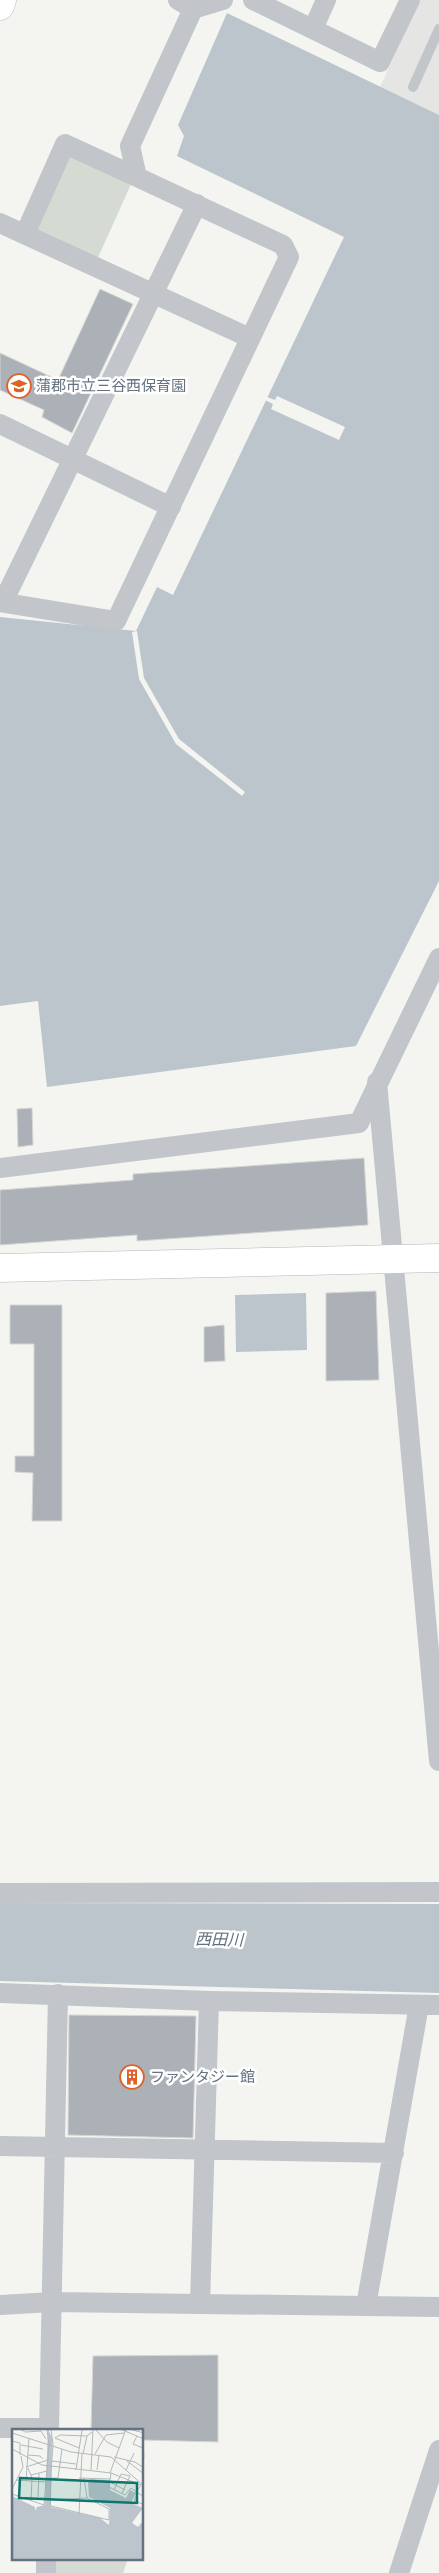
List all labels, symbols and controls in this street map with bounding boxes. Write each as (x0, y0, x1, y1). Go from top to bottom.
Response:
school or university icon: 蒲郡市立三谷西保育園 (6, 373, 32, 399)
place label: 蒲郡市立三谷西保育園 (36, 378, 186, 397)
water label: 西田川 (195, 1931, 245, 1951)
building icon: ファンタジー館 (119, 2064, 145, 2090)
place label: ファンタジー館 (150, 2069, 255, 2088)
inset map (12, 2429, 144, 2560)

